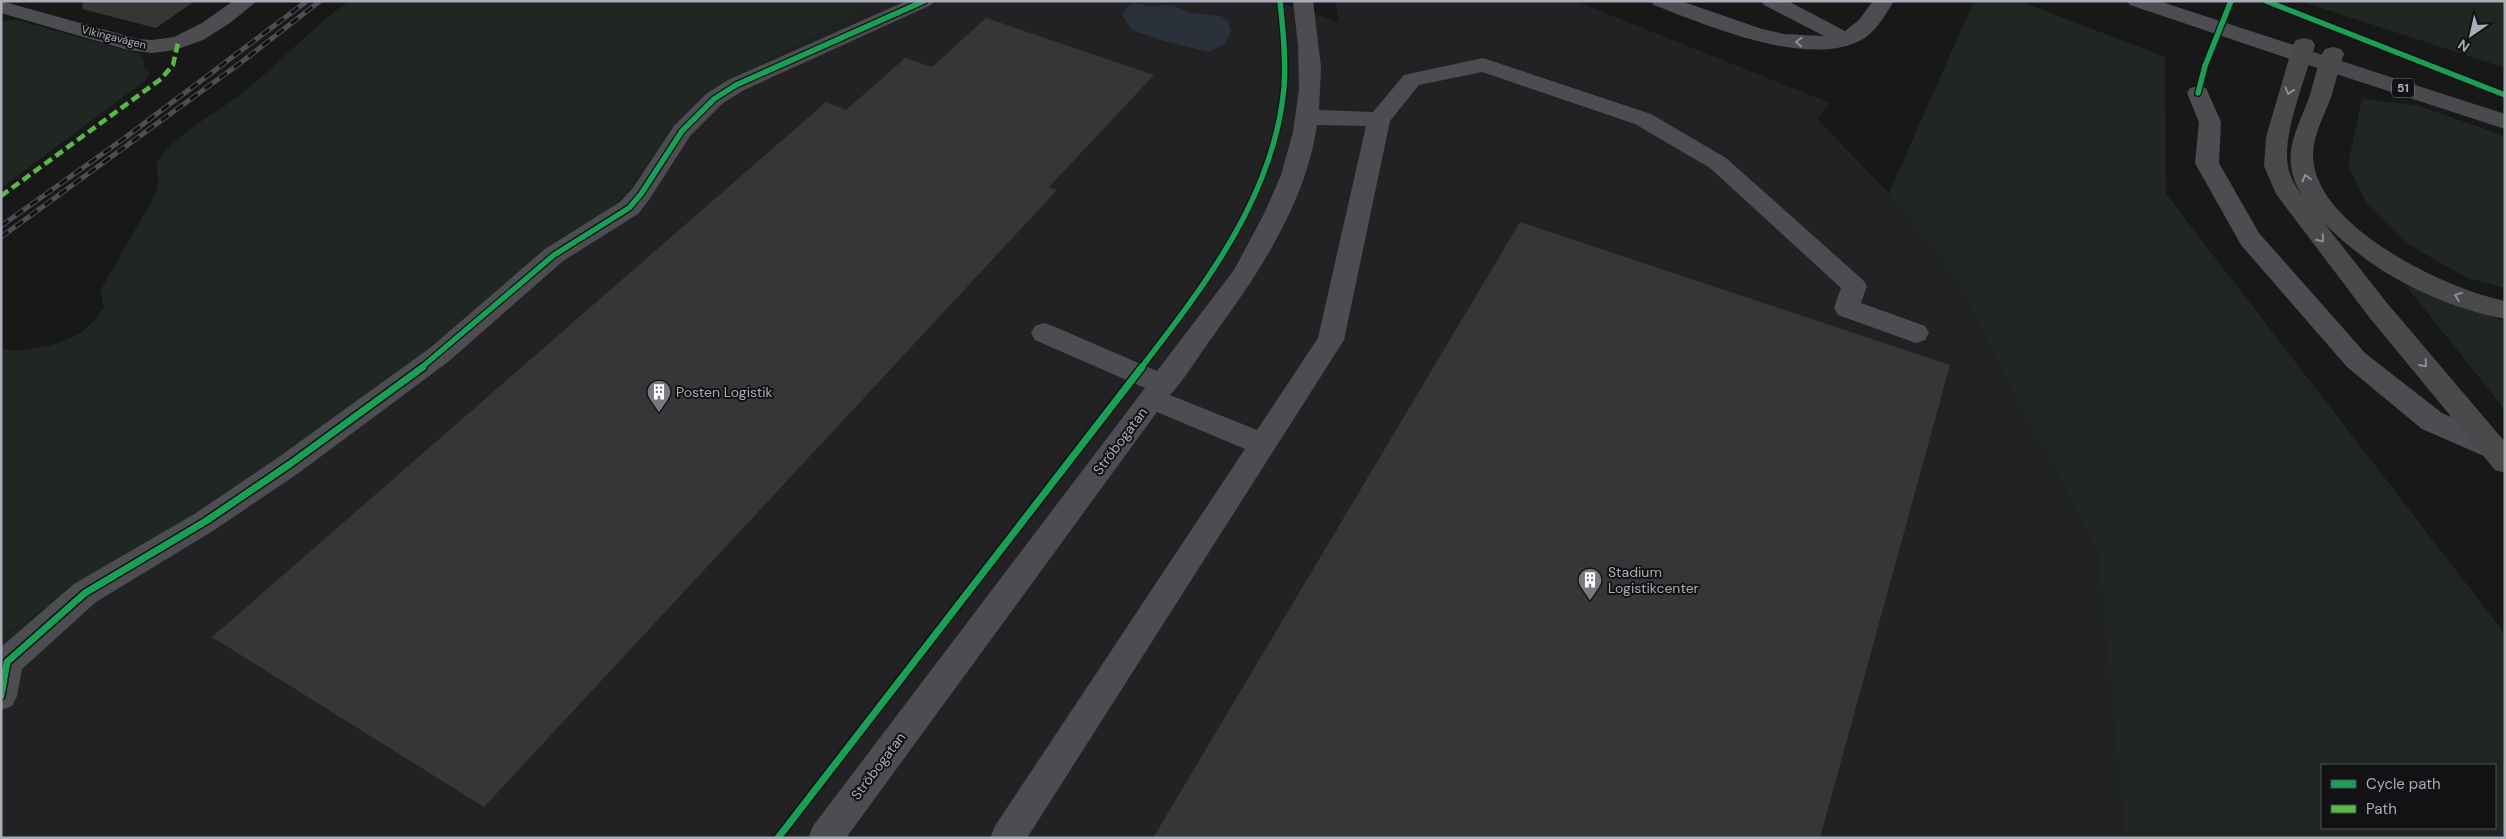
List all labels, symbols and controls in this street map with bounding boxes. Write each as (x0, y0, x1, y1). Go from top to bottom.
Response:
north arrow (2446, 10, 2496, 60)
street label: Vikingavägen (80, 22, 148, 52)
text: N (2454, 35, 2473, 56)
one-way arrow (1795, 36, 1803, 47)
road number: 51 (2392, 78, 2414, 98)
one-way arrow (2285, 86, 2295, 95)
one-way arrow (2302, 175, 2312, 183)
one-way arrow (2315, 233, 2323, 242)
one-way arrow (2454, 292, 2463, 302)
one-way arrow (2419, 358, 2427, 367)
building icon: Posten Logistik (646, 379, 672, 413)
place label: Posten Logistik (676, 383, 773, 401)
street label: Ströbogatan (1089, 404, 1151, 478)
place label: Stadium Logistikcenter (1608, 563, 1699, 597)
building icon: Stadium Logistikcenter (1577, 567, 1603, 601)
street label: Ströbogatan (847, 729, 909, 803)
legend (2321, 764, 2496, 829)
text: Cycle path (2366, 774, 2441, 794)
text: Path (2366, 799, 2397, 819)

